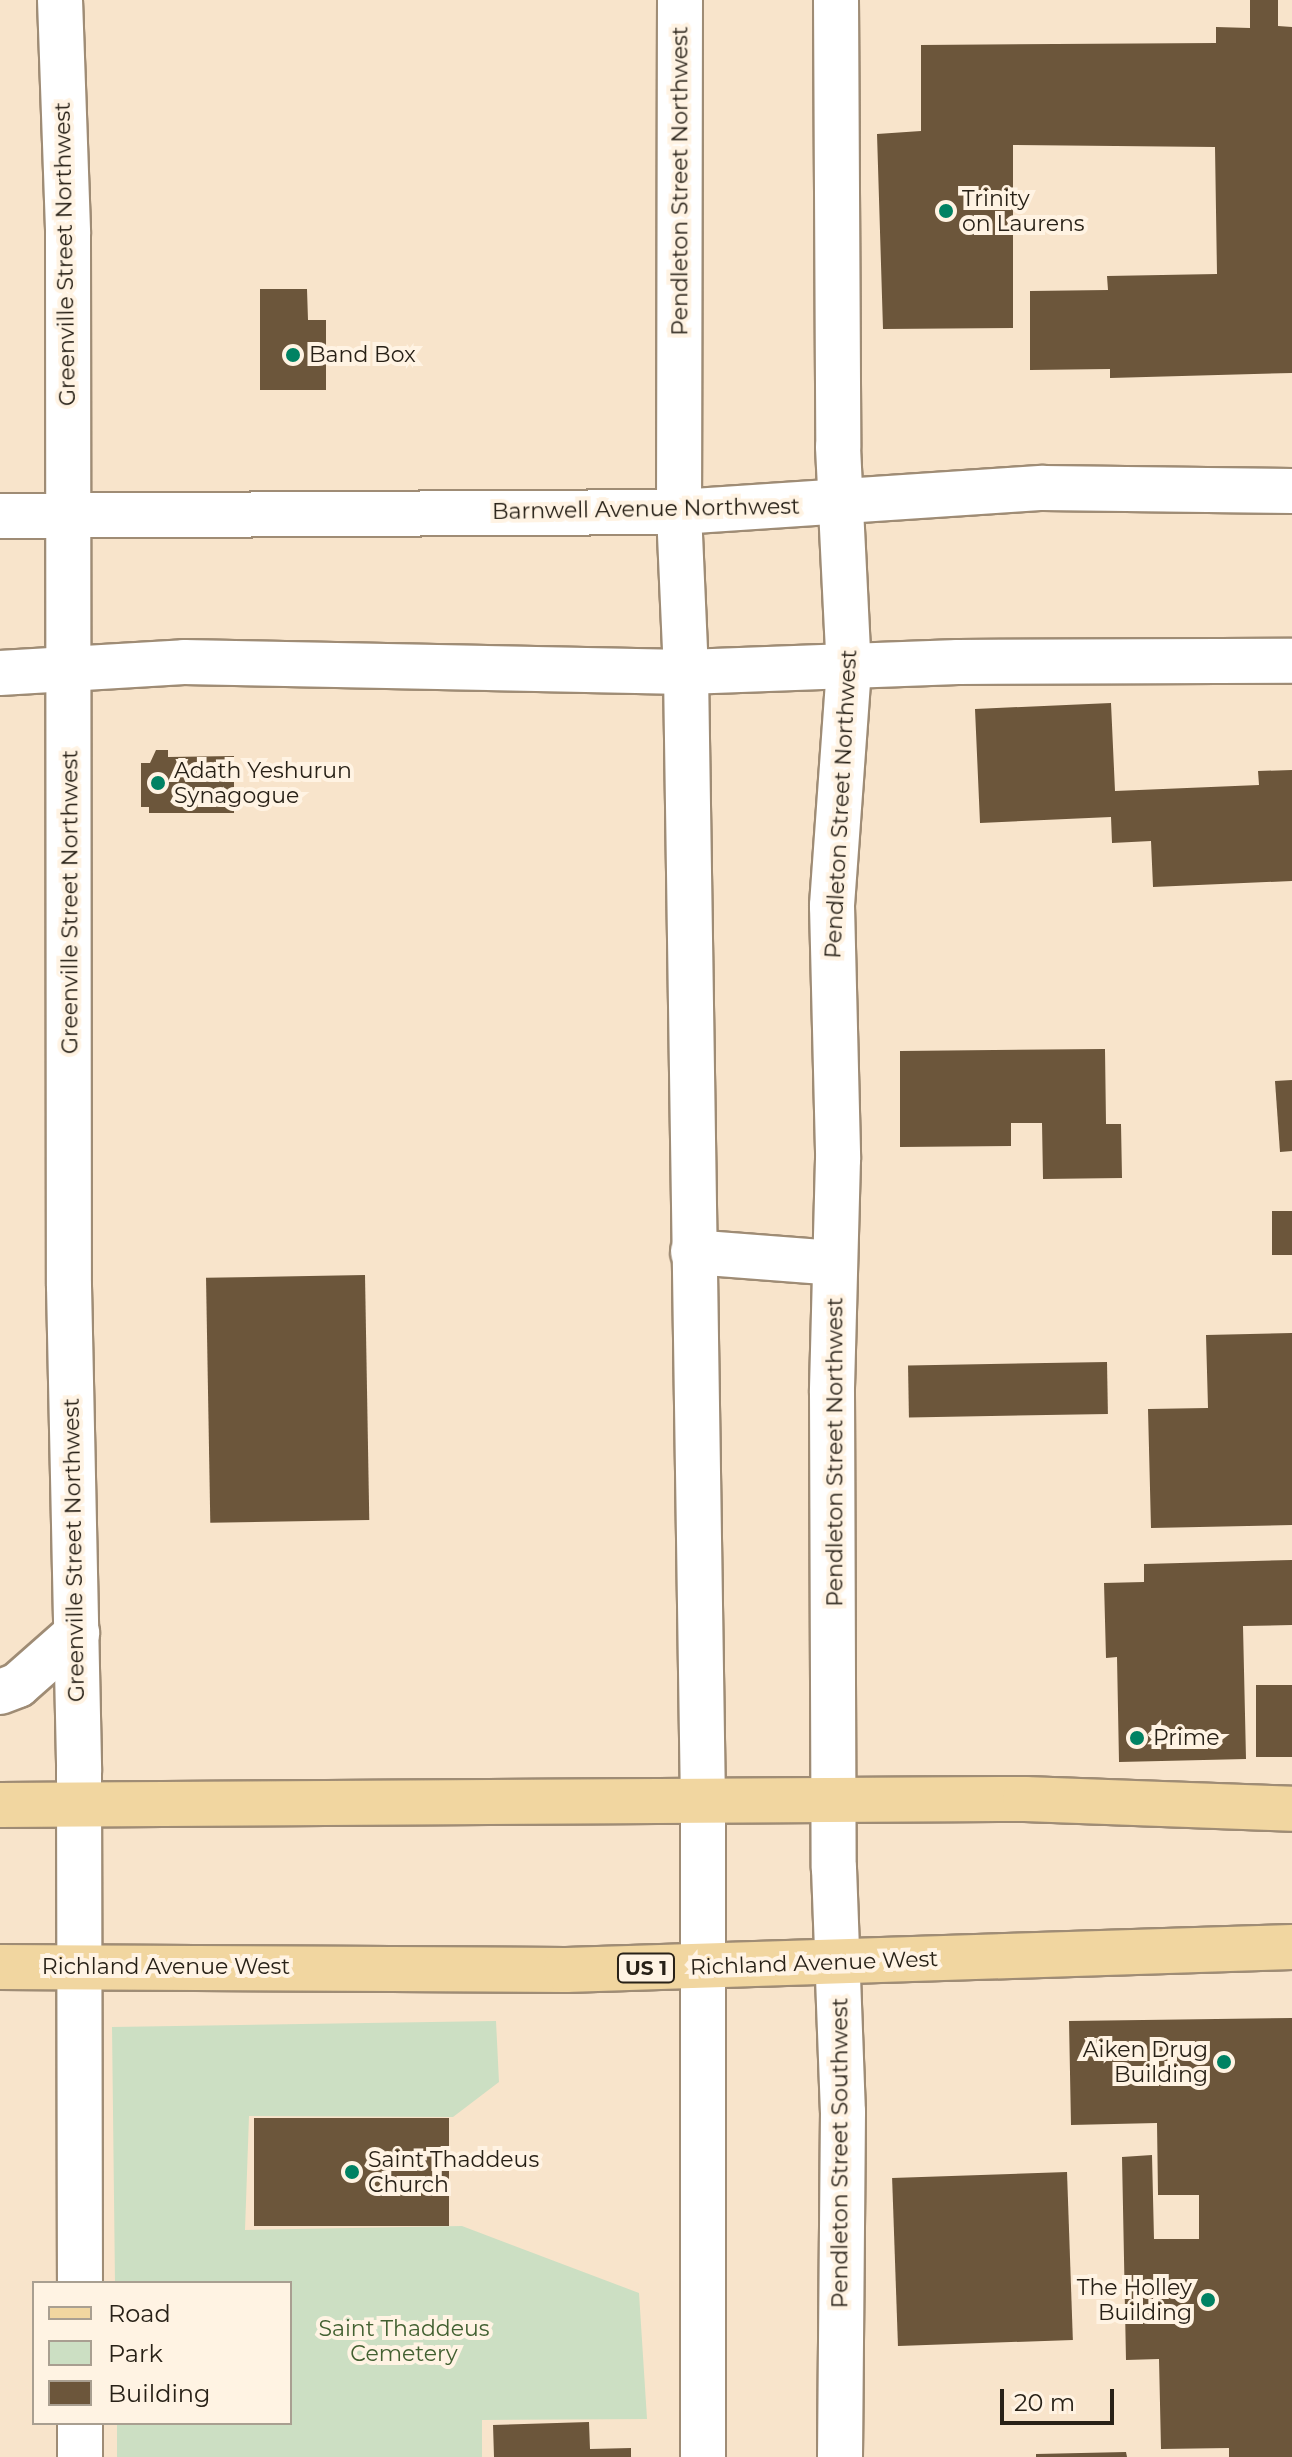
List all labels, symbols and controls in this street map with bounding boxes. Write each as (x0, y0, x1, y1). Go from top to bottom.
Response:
street label: Pendleton Street Northwest (667, 26, 693, 336)
street label: Greenville Street Northwest (49, 102, 81, 406)
place label: Trinity on Laurens (962, 185, 1085, 236)
marker: Trinity on Laurens (937, 202, 955, 220)
place label: Band Box (309, 342, 416, 368)
marker: Band Box (284, 346, 302, 364)
street label: Barnwell Avenue Northwest (492, 493, 800, 525)
street label: Pendleton Street Northwest (820, 649, 862, 959)
street label: Greenville Street Northwest (57, 750, 83, 1054)
place label: Adath Yeshurun Synagogue (174, 757, 352, 808)
marker: Adath Yeshurun Synagogue (149, 774, 167, 792)
street label: Pendleton Street Northwest (822, 1297, 848, 1607)
street label: Greenville Street Northwest (58, 1398, 90, 1702)
place label: Prime (1153, 1725, 1219, 1751)
marker: Prime (1128, 1729, 1146, 1747)
street label: Richland Avenue West (689, 1945, 939, 1981)
road number: US 1 (616, 1952, 676, 1984)
street label: Richland Avenue West (42, 1954, 290, 1980)
street label: Pendleton Street Southwest (827, 1998, 853, 2308)
place label: Aiken Drug Building (1083, 2036, 1208, 2088)
marker: Aiken Drug Building (1215, 2053, 1233, 2071)
place label: Saint Thaddeus Church (368, 2146, 539, 2198)
marker: Saint Thaddeus Church (343, 2163, 361, 2181)
place label: The Holley Building (1077, 2274, 1192, 2326)
legend (32, 2281, 292, 2425)
marker: The Holley Building (1199, 2291, 1217, 2309)
text: Road (108, 2299, 171, 2328)
park label: Saint Thaddeus Cemetery (318, 2315, 490, 2366)
text: Park (108, 2339, 163, 2368)
scale bar (1004, 2373, 1118, 2423)
text: Building (108, 2379, 211, 2408)
text: 20 m (1014, 2388, 1075, 2417)

